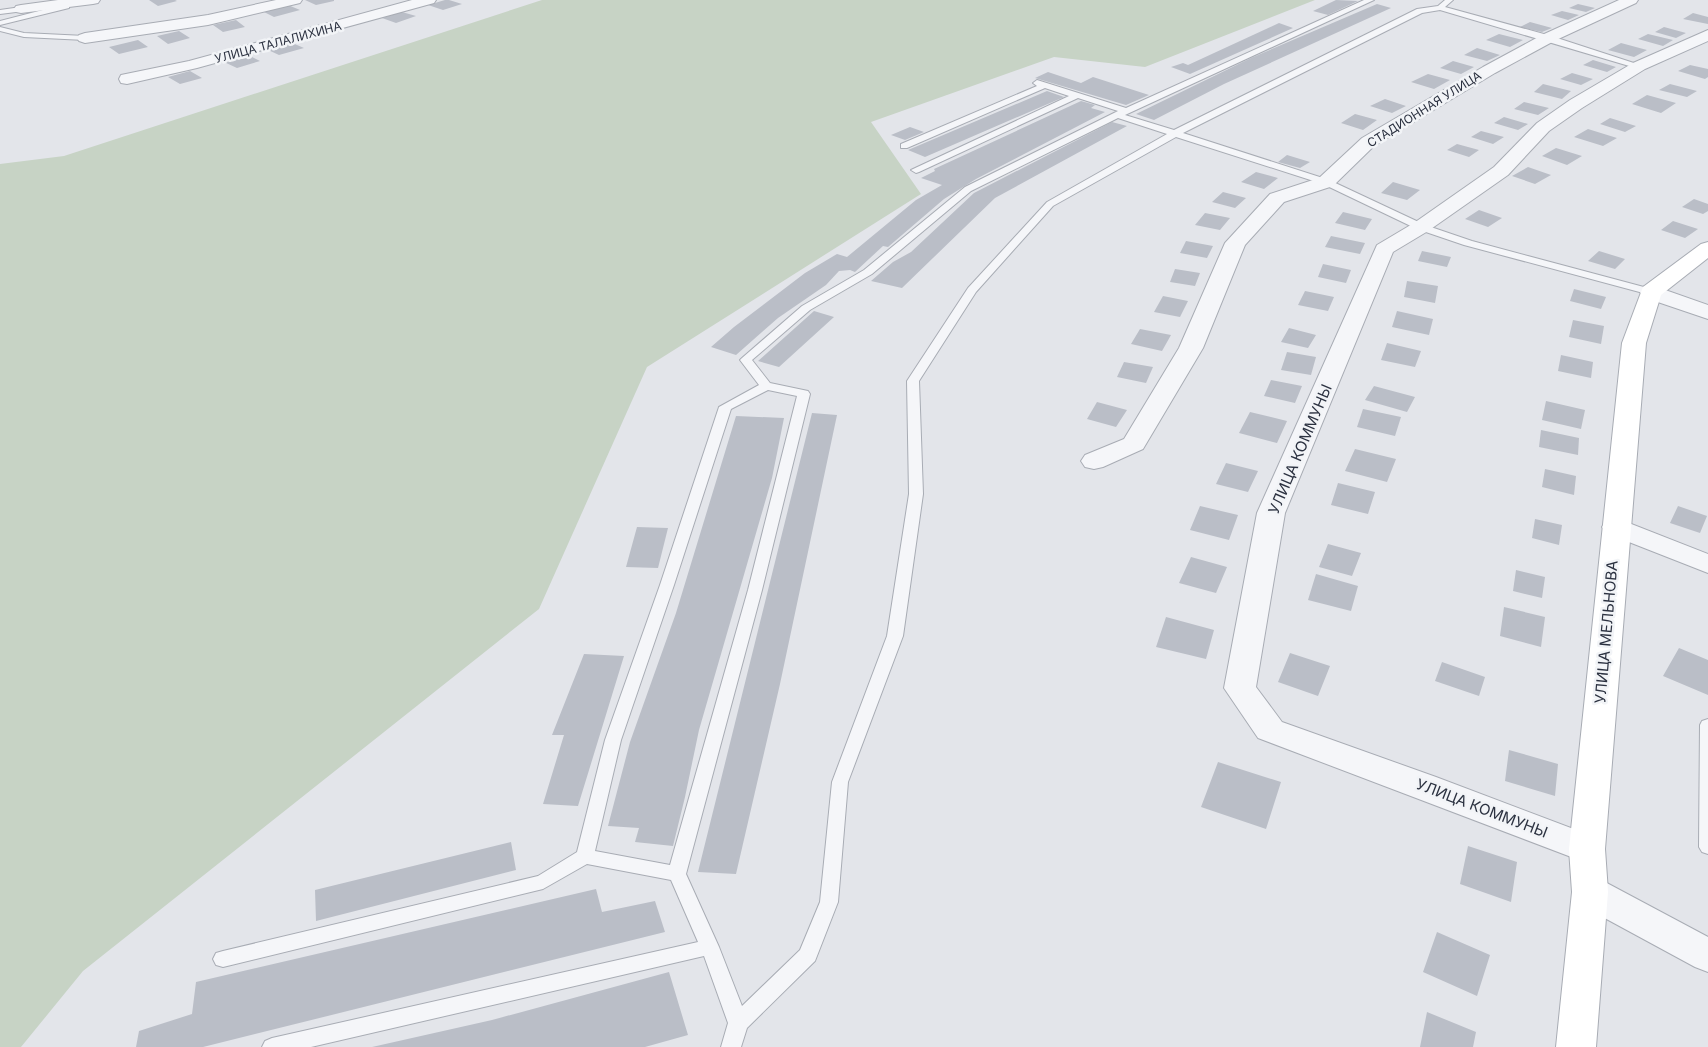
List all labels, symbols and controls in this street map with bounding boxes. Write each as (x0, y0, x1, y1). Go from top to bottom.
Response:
street label: УЛИЦА ТАЛАЛИХИНА (213, 18, 343, 66)
street label: СТАДИОННАЯ УЛИЦА (1364, 68, 1484, 150)
street label: УЛИЦА КОММУНЫ (1264, 381, 1336, 517)
street label: УЛИЦА МЕЛЬНОВА (1590, 560, 1622, 704)
street label: УЛИЦА КОММУНЫ (1414, 774, 1550, 842)

